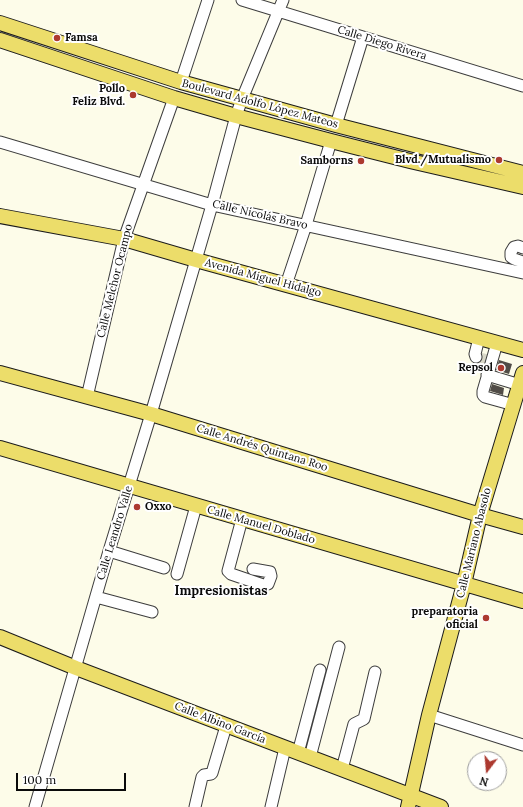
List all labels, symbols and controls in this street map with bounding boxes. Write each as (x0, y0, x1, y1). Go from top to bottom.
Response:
street label: Calle Diego Rivera (336, 23, 428, 63)
place label: Famsa (65, 31, 98, 45)
marker: Famsa (52, 33, 62, 43)
street label: Boulevard Adolfo López Mateos (180, 77, 340, 131)
place label: Pollo Feliz Blvd. (72, 82, 125, 108)
marker: Pollo Feliz Blvd. (128, 90, 138, 100)
place label: Blvd./Mutualismo (395, 153, 491, 167)
place label: Samborns (300, 154, 353, 168)
marker: Blvd./Mutualismo (494, 155, 504, 165)
marker: Samborns (356, 156, 366, 166)
street label: Calle Nicolás Bravo (211, 198, 309, 232)
street label: Calle Melchor Ocampo (94, 223, 136, 339)
street label: Avenida Miguel Hidalgo (203, 256, 323, 300)
place label: Repsol (458, 361, 493, 375)
marker: Repsol (496, 363, 506, 373)
street label: Calle Andrés Quintana Roo (195, 422, 329, 474)
street label: Calle Leandro Valle (94, 484, 136, 582)
street label: Calle Mariano Abasolo (454, 486, 494, 600)
place label: Oxxo (145, 500, 172, 514)
marker: Oxxo (132, 502, 142, 512)
street label: Calle Manuel Doblado (205, 503, 317, 547)
district label: Impresionistas (175, 583, 267, 599)
place label: preparatoria oficial (412, 605, 478, 631)
marker: preparatoria oficial (481, 613, 491, 623)
street label: Calle Albino García (172, 699, 268, 747)
north arrow (467, 751, 507, 791)
scale bar (18, 765, 128, 791)
text: 100 m (23, 772, 56, 787)
text: N (478, 774, 490, 789)

